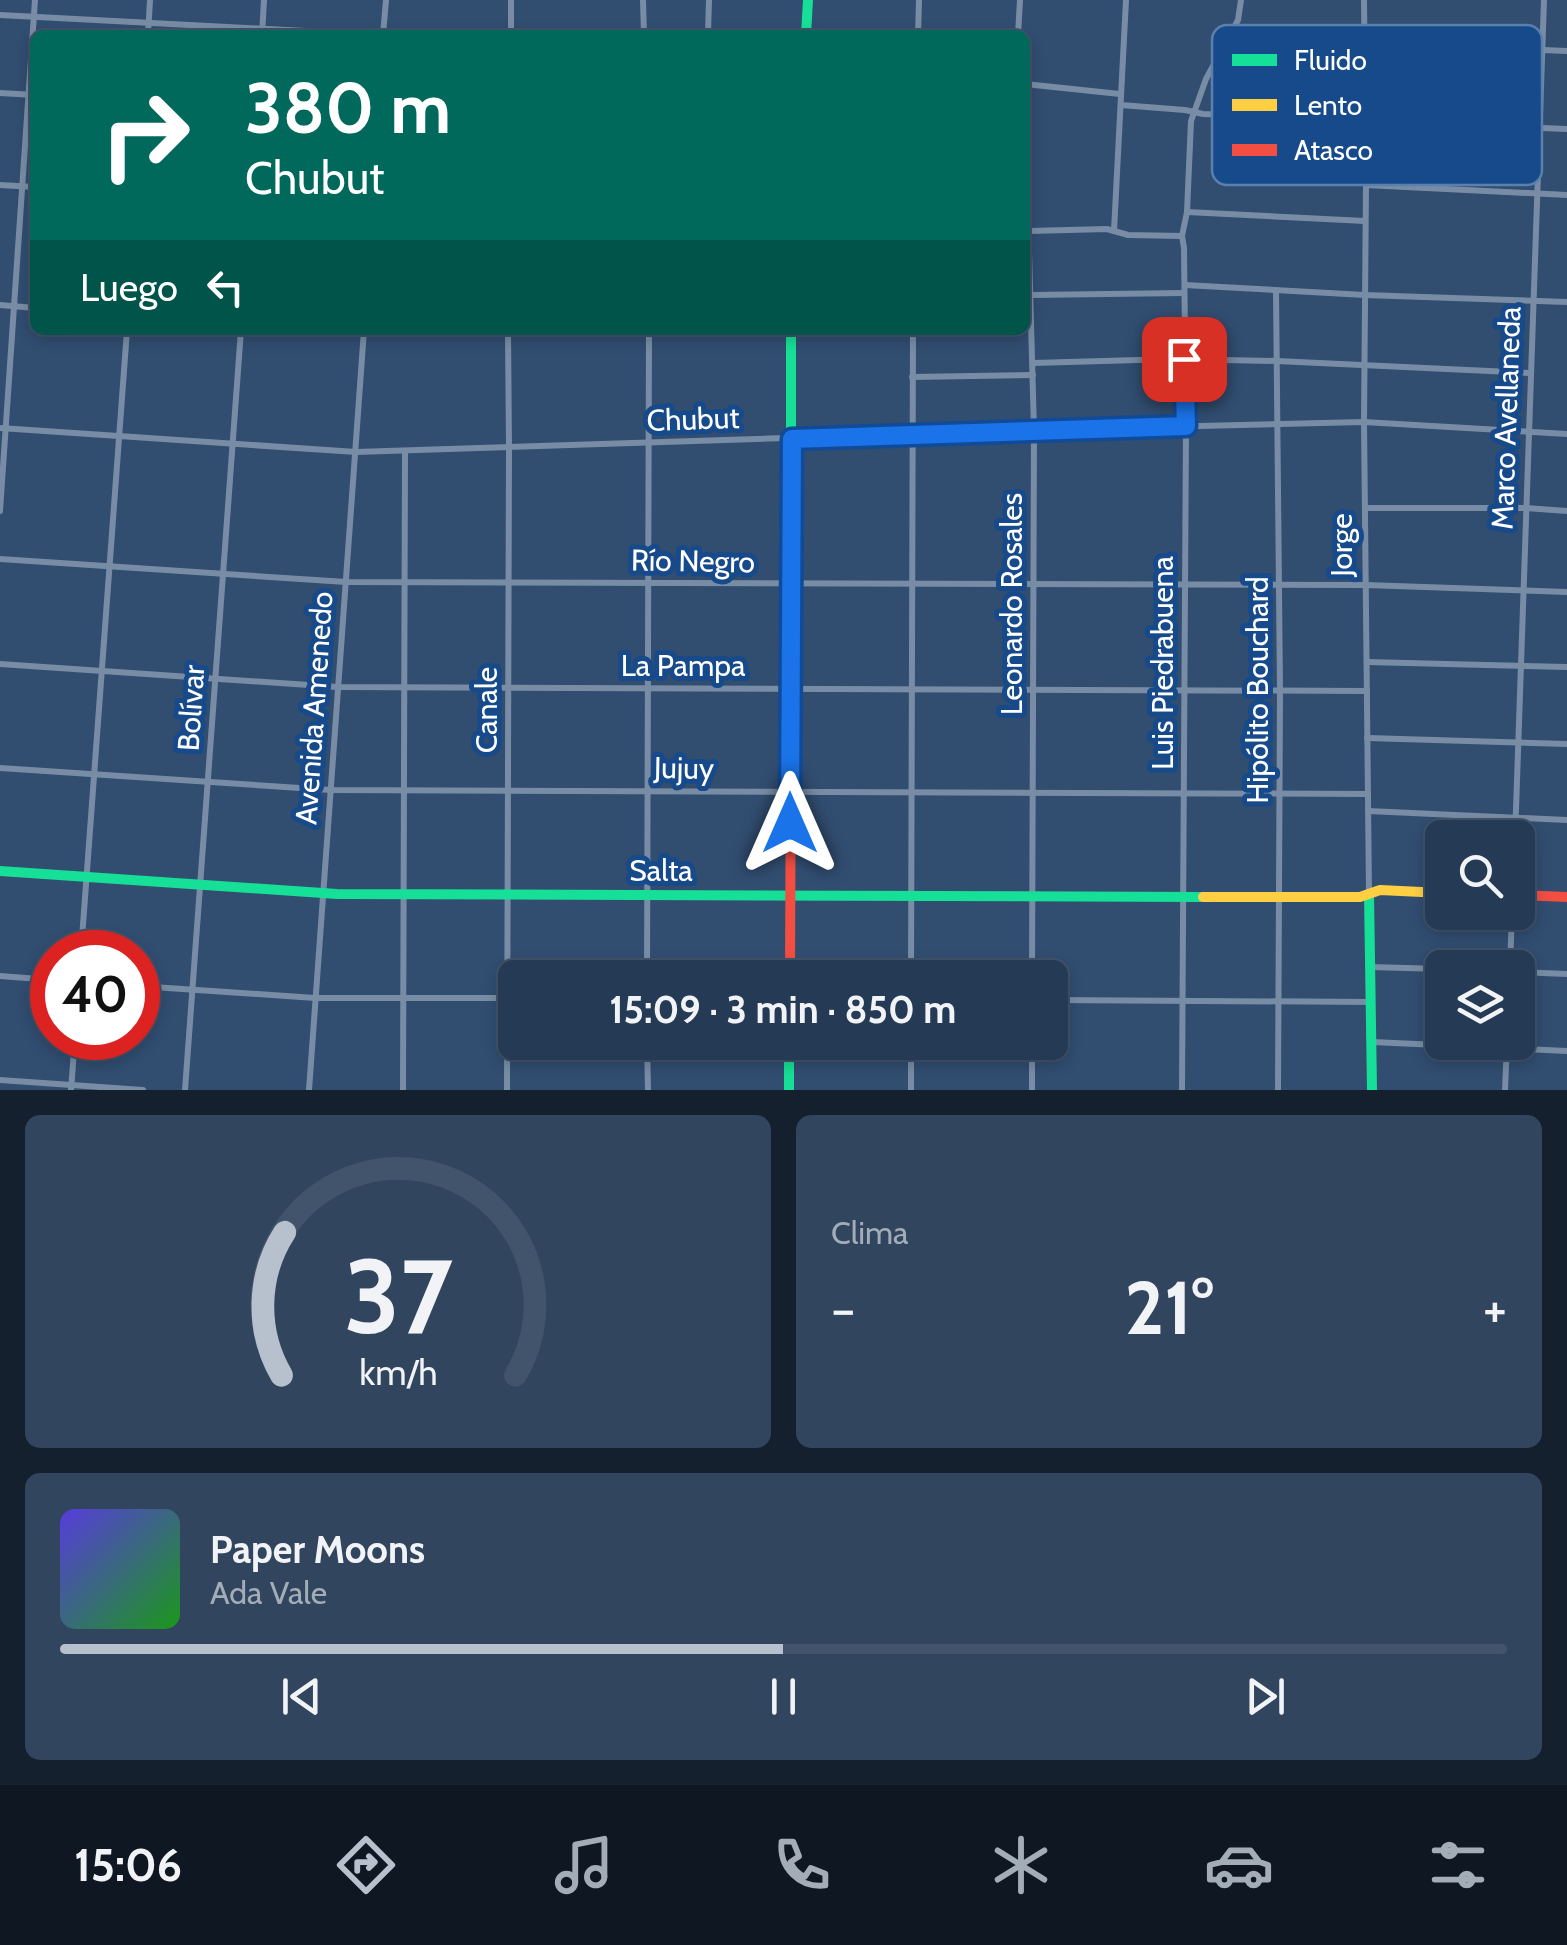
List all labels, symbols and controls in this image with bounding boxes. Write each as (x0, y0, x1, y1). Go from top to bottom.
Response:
legend (1212, 25, 1542, 185)
text: Fluido (1294, 43, 1367, 77)
text: 380 m (245, 65, 451, 151)
icon: right (80, 70, 210, 200)
text: Lento (1294, 88, 1362, 122)
text: Atasco (1294, 133, 1373, 167)
text: Chubut (245, 151, 384, 205)
icon: left (198, 260, 253, 315)
text: Luego (80, 264, 178, 311)
street label: Marco Avellaneda (1484, 305, 1528, 530)
pin (1142, 317, 1227, 402)
icon: arrive (1157, 332, 1212, 387)
street label: Chubut (646, 399, 740, 439)
street label: Leonardo Rosales (993, 493, 1030, 715)
street label: Jorge (1323, 513, 1360, 578)
street label: Río Negro (631, 541, 755, 581)
street label: Luis Piedrabuena (1144, 555, 1181, 770)
street label: Hipólito Bouchard (1239, 576, 1276, 804)
street label: Avenida Amenedo (287, 590, 341, 826)
street label: La Pampa (621, 647, 746, 684)
street label: Bolívar (170, 663, 213, 752)
street label: Canale (468, 667, 505, 753)
street label: Jujuy (653, 749, 714, 787)
position arrow (738, 771, 842, 875)
map controls (1425, 820, 1535, 1060)
button: search (1425, 820, 1535, 930)
street label: Salta (629, 852, 693, 889)
speed limit sign: 40 (30, 930, 160, 1060)
button: layers (1425, 950, 1535, 1060)
text: 15:09 · 3 min · 850 m (610, 986, 956, 1033)
text: Clima (831, 1213, 908, 1252)
text: 37 (343, 1233, 453, 1359)
text: 21° (1124, 1262, 1214, 1353)
text: − (831, 1275, 855, 1342)
text: + (1483, 1275, 1507, 1342)
text: km/h (359, 1351, 437, 1394)
text: Paper Moons (210, 1526, 425, 1573)
text: Ada Vale (210, 1573, 327, 1612)
icon: previous (274, 1669, 329, 1724)
icon: pause (756, 1669, 811, 1724)
icon: next (1238, 1669, 1293, 1724)
icon: directions (331, 1830, 401, 1900)
icon: music (549, 1830, 619, 1900)
icon: phone (767, 1830, 837, 1900)
icon: climate (986, 1830, 1056, 1900)
icon: car (1204, 1830, 1274, 1900)
icon: filters (1423, 1830, 1493, 1900)
text: 15:06 (74, 1838, 182, 1892)

